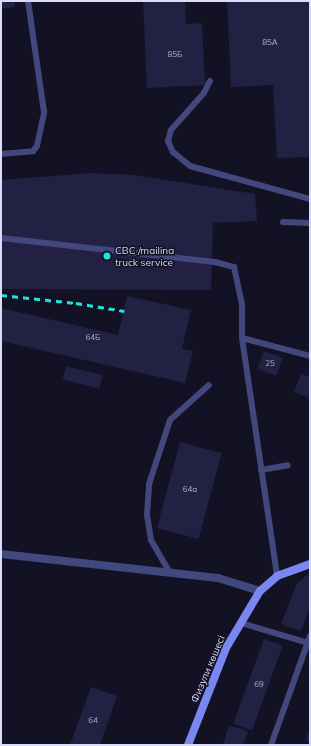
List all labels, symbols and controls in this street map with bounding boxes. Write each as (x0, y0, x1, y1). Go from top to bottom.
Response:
house number: 85А (262, 38, 278, 48)
house number: 85Б (167, 50, 183, 60)
place label: CBC /mailina truck service (115, 244, 174, 268)
marker: CBC /mailina truck service (102, 251, 112, 261)
house number: 64Б (85, 333, 101, 343)
house number: 25 (265, 359, 275, 369)
house number: 64а (183, 485, 197, 495)
street label: Физули көшесі (188, 634, 228, 704)
house number: 69 (254, 680, 264, 690)
house number: 64 (88, 716, 98, 726)

